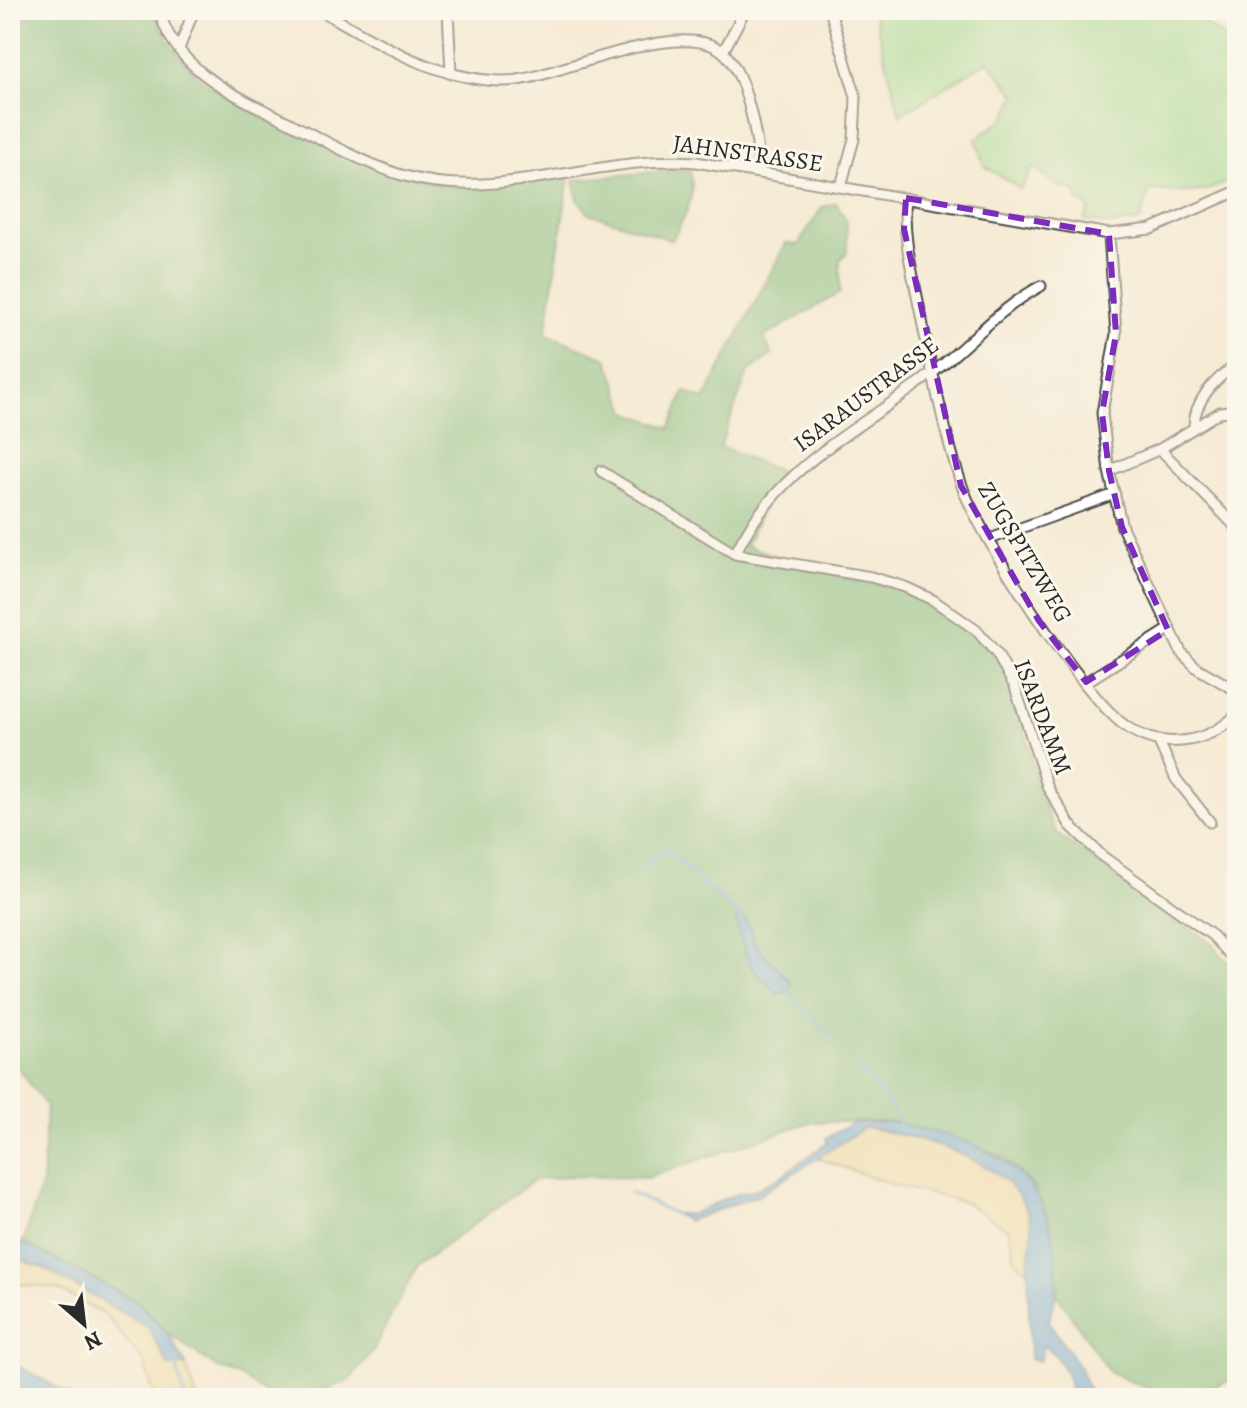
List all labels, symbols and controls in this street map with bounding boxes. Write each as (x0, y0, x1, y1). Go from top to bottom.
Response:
street label: JAHNSTRASSE (671, 127, 825, 179)
street label: ISARAUSTRASSE (787, 329, 945, 459)
street label: ZUGSPITZWEG (970, 476, 1080, 628)
street label: ISARDAMM (1006, 655, 1080, 779)
north arrow (44, 1284, 124, 1364)
text: N (79, 1324, 107, 1358)

